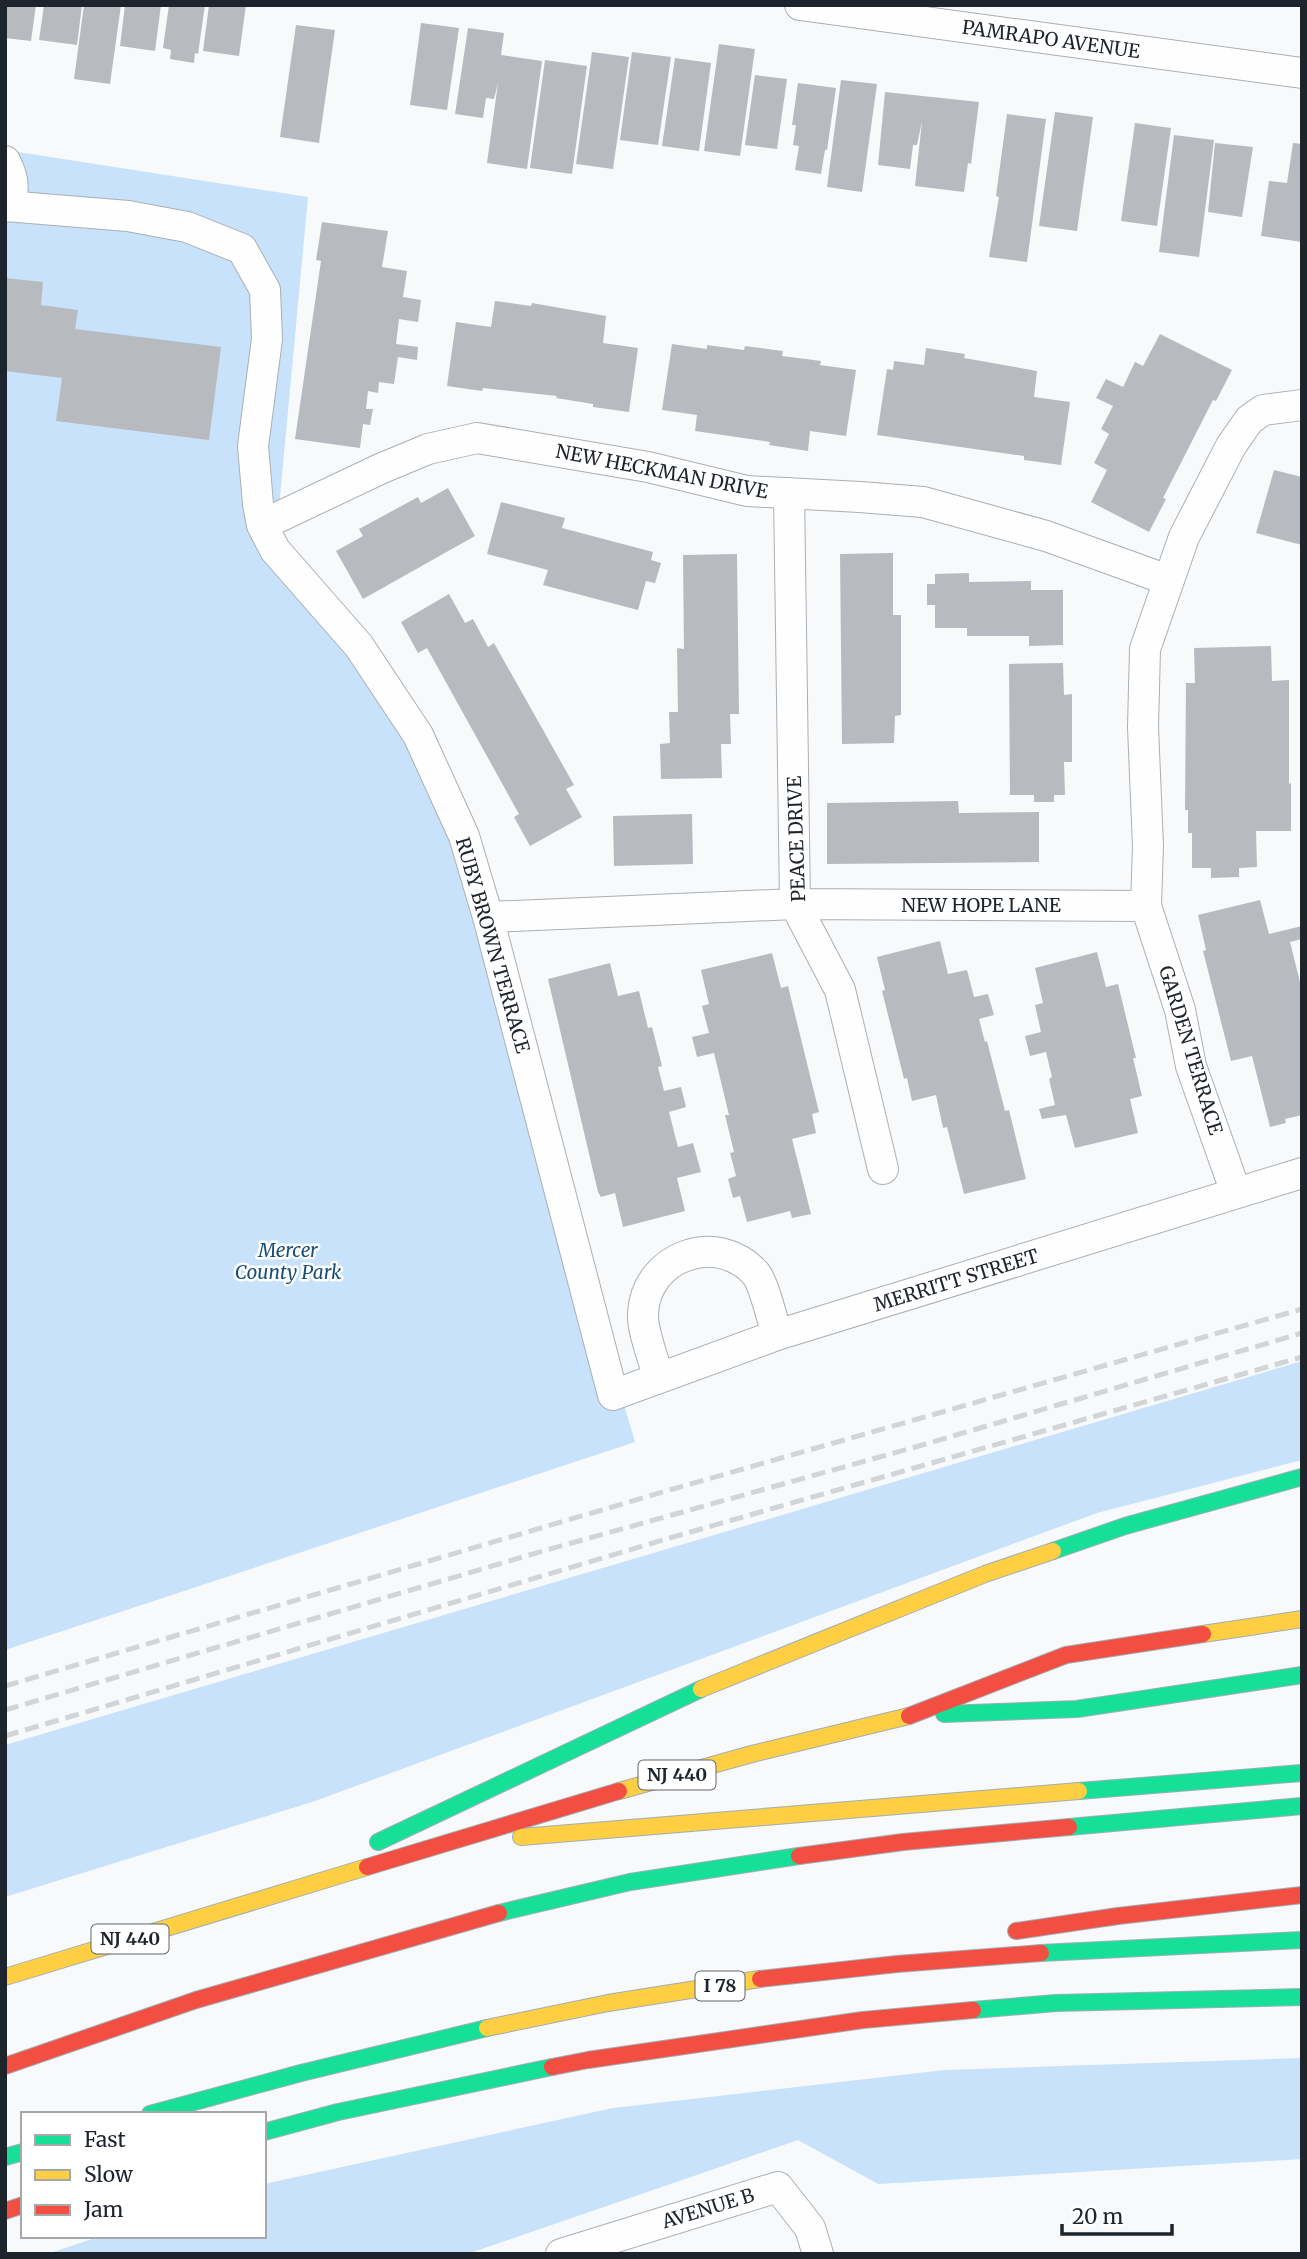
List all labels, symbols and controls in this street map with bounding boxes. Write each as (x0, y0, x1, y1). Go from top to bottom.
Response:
street label: PAMRAPO AVENUE (961, 15, 1141, 63)
street label: NEW HECKMAN DRIVE (554, 439, 770, 503)
street label: PEACE DRIVE (782, 776, 810, 902)
street label: RUBY BROWN TERRACE (451, 834, 535, 1056)
street label: NEW HOPE LANE (901, 893, 1061, 917)
street label: GARDEN TERRACE (1154, 963, 1228, 1137)
park label: Mercer County Park (235, 1238, 342, 1284)
street label: MERRITT STREET (871, 1244, 1041, 1316)
road number: NJ 440 (638, 1760, 716, 1790)
road number: NJ 440 (92, 1924, 168, 1954)
road number: I 78 (696, 1972, 744, 2000)
legend (21, 2112, 266, 2238)
text: Fast (84, 2126, 126, 2153)
text: Slow (84, 2161, 133, 2188)
street label: AVENUE B (658, 2183, 757, 2234)
scale bar (1062, 2192, 1172, 2236)
text: Jam (83, 2196, 123, 2223)
text: 20 m (1072, 2203, 1124, 2230)

